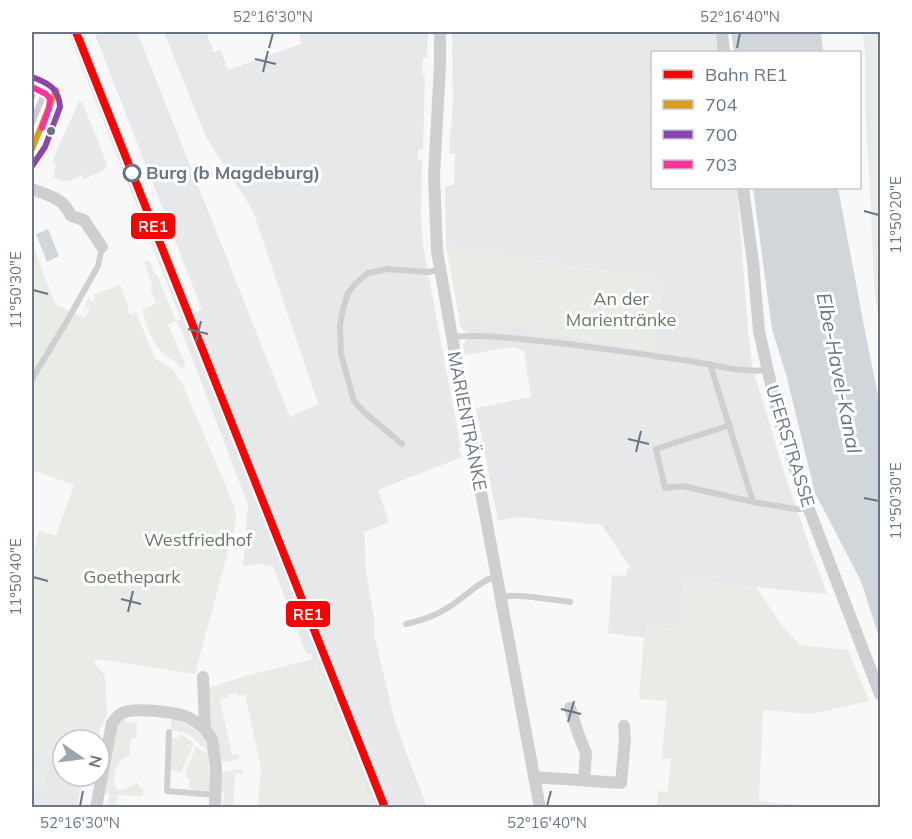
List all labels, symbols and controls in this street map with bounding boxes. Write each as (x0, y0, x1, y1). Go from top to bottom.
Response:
text: 52°16'30"N (233, 7, 313, 26)
text: 52°16'40"N (700, 7, 780, 26)
legend (651, 51, 861, 189)
text: Bahn RE1 (705, 63, 788, 86)
text: 704 (705, 93, 738, 116)
text: 700 (705, 123, 737, 146)
unlabelled marker (45, 125, 57, 137)
text: 703 (705, 153, 737, 176)
place label: Burg (b Magdeburg) (146, 161, 320, 184)
marker: Burg (b Magdeburg) (123, 164, 141, 182)
text: 11°50'20"E (886, 176, 905, 254)
line badge: RE1 (130, 212, 176, 240)
text: RE1 (138, 216, 168, 236)
text: 11°50'30"E (6, 251, 25, 329)
park label: An der Marientränke (566, 287, 676, 331)
water label: Elbe-Havel-Kanal (812, 290, 867, 456)
street label: MARIENTRÄNKE (443, 349, 492, 493)
street label: UFERSTRASSE (761, 382, 820, 510)
text: 11°50'30"E (886, 462, 905, 540)
park label: Westfriedhof (144, 528, 253, 551)
text: 11°50'40"E (6, 538, 25, 616)
park label: Goethepark (83, 565, 181, 588)
line badge: RE1 (285, 600, 331, 628)
text: RE1 (293, 604, 323, 624)
north arrow (51, 728, 111, 788)
text: N (84, 753, 107, 770)
text: 52°16'30"N (40, 813, 120, 832)
text: 52°16'40"N (507, 813, 587, 832)

